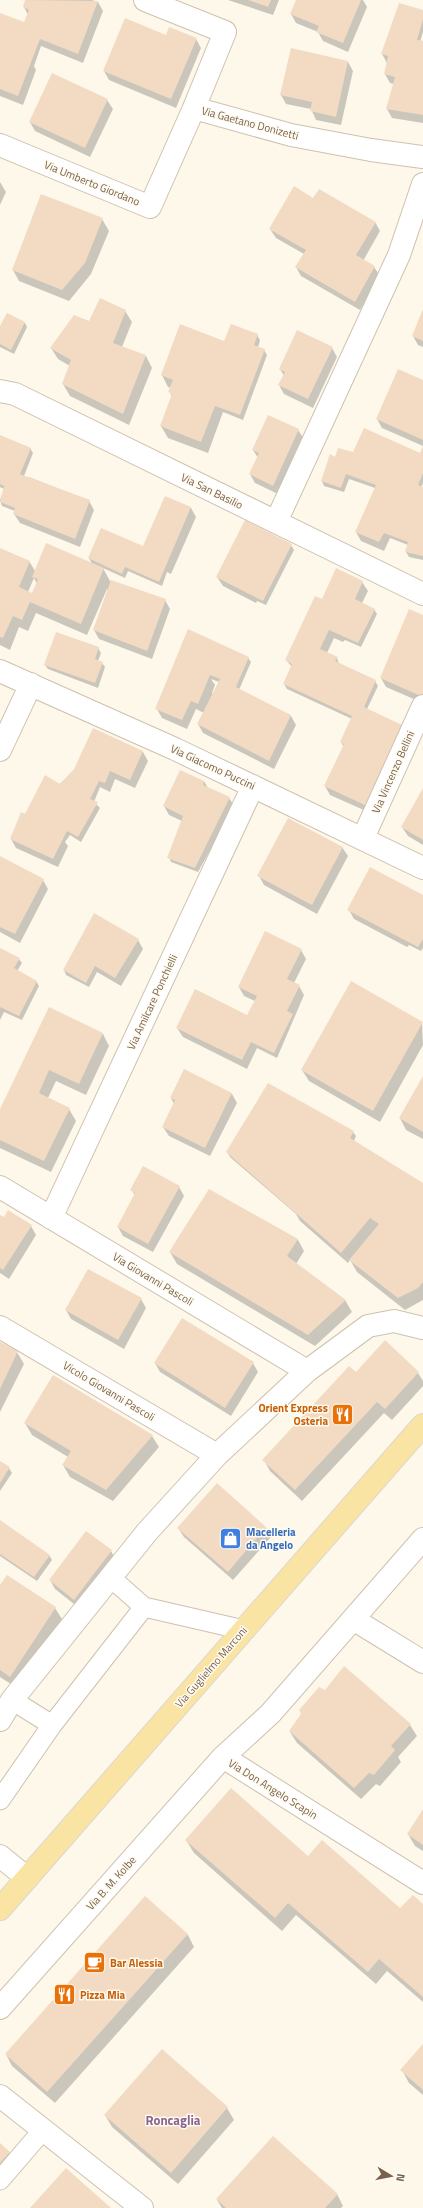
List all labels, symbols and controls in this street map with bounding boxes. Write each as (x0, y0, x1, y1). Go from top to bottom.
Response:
street label: Via Gaetano Donizetti (200, 102, 300, 144)
street label: Via Umberto Giordano (42, 156, 142, 210)
street label: Via San Basilio (178, 469, 246, 513)
street label: Via Vincenzo Bellini (368, 728, 418, 816)
street label: Via Giacomo Puccini (168, 740, 258, 794)
street label: Via Amilcare Ponchielli (123, 952, 181, 1052)
street label: Via Giovanni Pascoli (110, 1249, 196, 1309)
street label: Vicolo Giovanni Pascoli (60, 1357, 158, 1425)
place label: Orient Express Osteria (258, 1400, 328, 1429)
restaurant icon: Orient Express Osteria (330, 1401, 356, 1427)
place label: Macelleria da Angelo (246, 1524, 296, 1553)
shop icon: Macelleria da Angelo (218, 1525, 244, 1551)
street label: Via Guglielmo Marconi (171, 1623, 251, 1711)
street label: Via Don Angelo Scapin (225, 1755, 321, 1823)
street label: Via B. M. Kolbe (82, 1852, 140, 1914)
cafe icon: Bar Alessia (81, 1950, 107, 1976)
place label: Bar Alessia (110, 1955, 163, 1971)
restaurant icon: Pizza Mia (52, 1982, 78, 2008)
place label: Pizza Mia (80, 1987, 126, 2003)
district label: Roncaglia (146, 2110, 201, 2130)
north arrow (371, 2156, 411, 2196)
text: N (392, 2173, 409, 2183)

